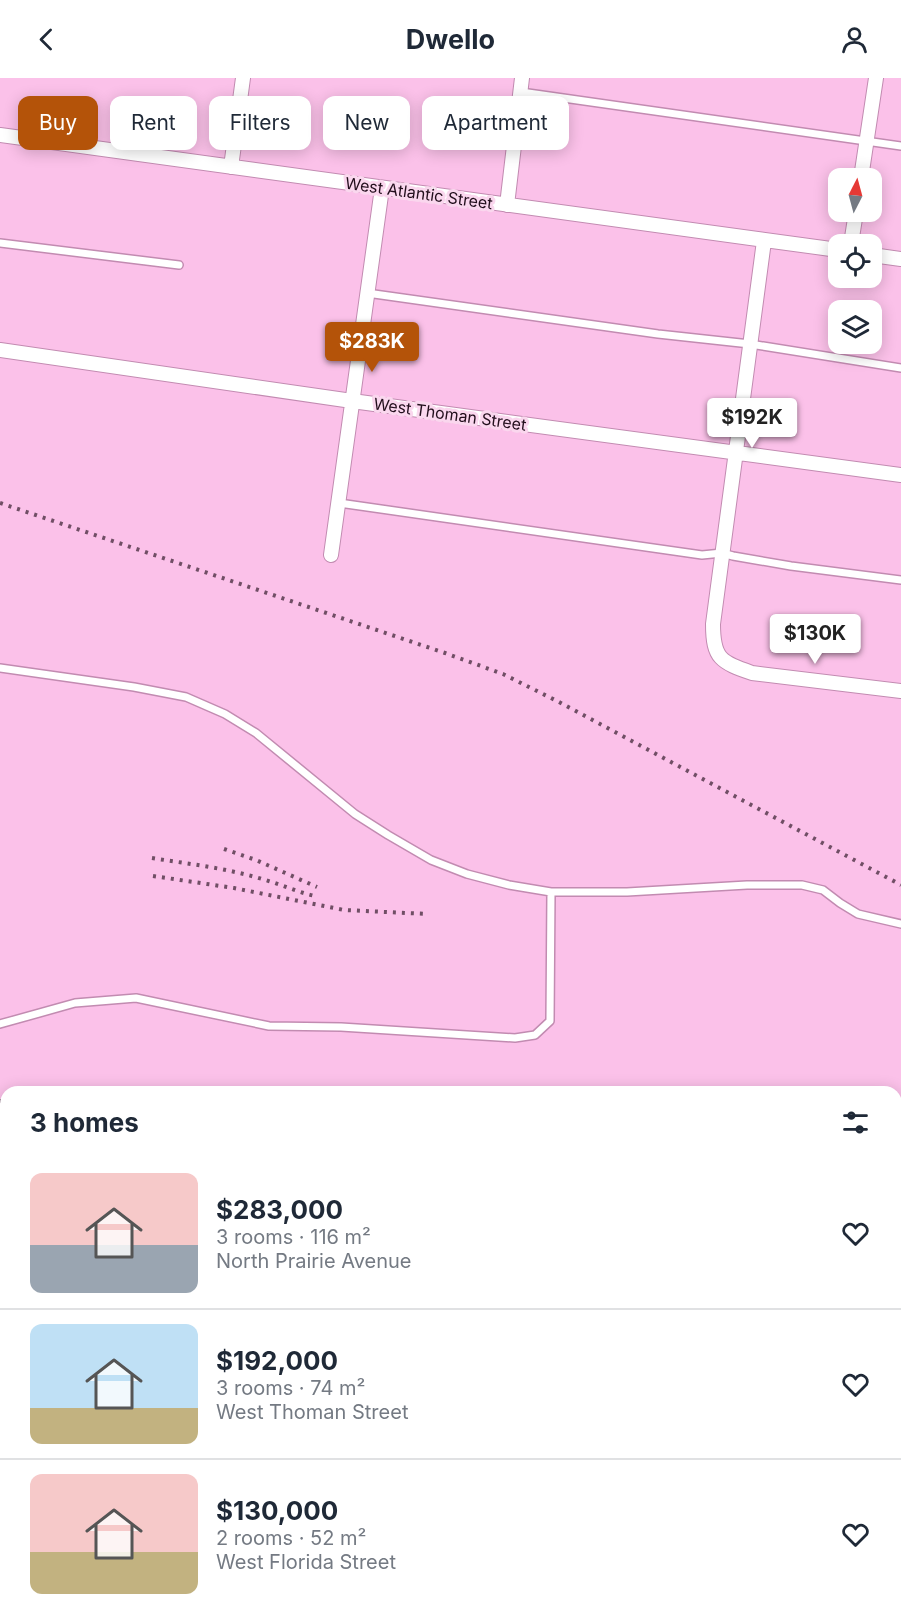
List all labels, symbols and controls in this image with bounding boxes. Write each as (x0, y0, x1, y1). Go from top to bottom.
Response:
icon: back (30, 23, 63, 56)
text: Dwello (406, 23, 495, 56)
icon: person (838, 23, 871, 56)
chip: Buy (18, 96, 98, 150)
chip: Rent (110, 96, 197, 150)
chip: Filters (209, 96, 311, 150)
chip: New (323, 96, 410, 150)
chip: Apartment (422, 96, 569, 150)
north arrow (828, 168, 882, 222)
map controls (828, 168, 882, 354)
street label: West Atlantic Street (344, 173, 494, 213)
button: locate (828, 234, 882, 288)
button: layers (828, 300, 882, 354)
pin: $283K (330, 322, 414, 373)
text: $283K (339, 329, 405, 353)
street label: West Thoman Street (372, 393, 528, 435)
pin: $192K (710, 398, 794, 449)
text: $192K (721, 405, 783, 429)
pin: $130K (773, 614, 857, 665)
text: $130K (784, 621, 846, 645)
icon: filters (839, 1106, 872, 1139)
text: 3 homes (30, 1107, 139, 1138)
text: $283,000 (216, 1194, 343, 1225)
icon: home (78, 1197, 150, 1269)
icon: heart (839, 1217, 872, 1250)
text: 3 rooms · 116 m² (216, 1225, 371, 1249)
text: North Prairie Avenue (216, 1249, 412, 1273)
text: $192,000 (216, 1345, 338, 1376)
icon: home (78, 1348, 150, 1420)
icon: heart (839, 1368, 872, 1401)
text: 3 rooms · 74 m² (216, 1376, 365, 1400)
text: West Thoman Street (216, 1400, 408, 1424)
text: $130,000 (216, 1495, 338, 1526)
icon: home (78, 1498, 150, 1570)
icon: heart (839, 1518, 872, 1551)
text: 2 rooms · 52 m² (216, 1526, 366, 1550)
text: West Florida Street (216, 1550, 396, 1574)

